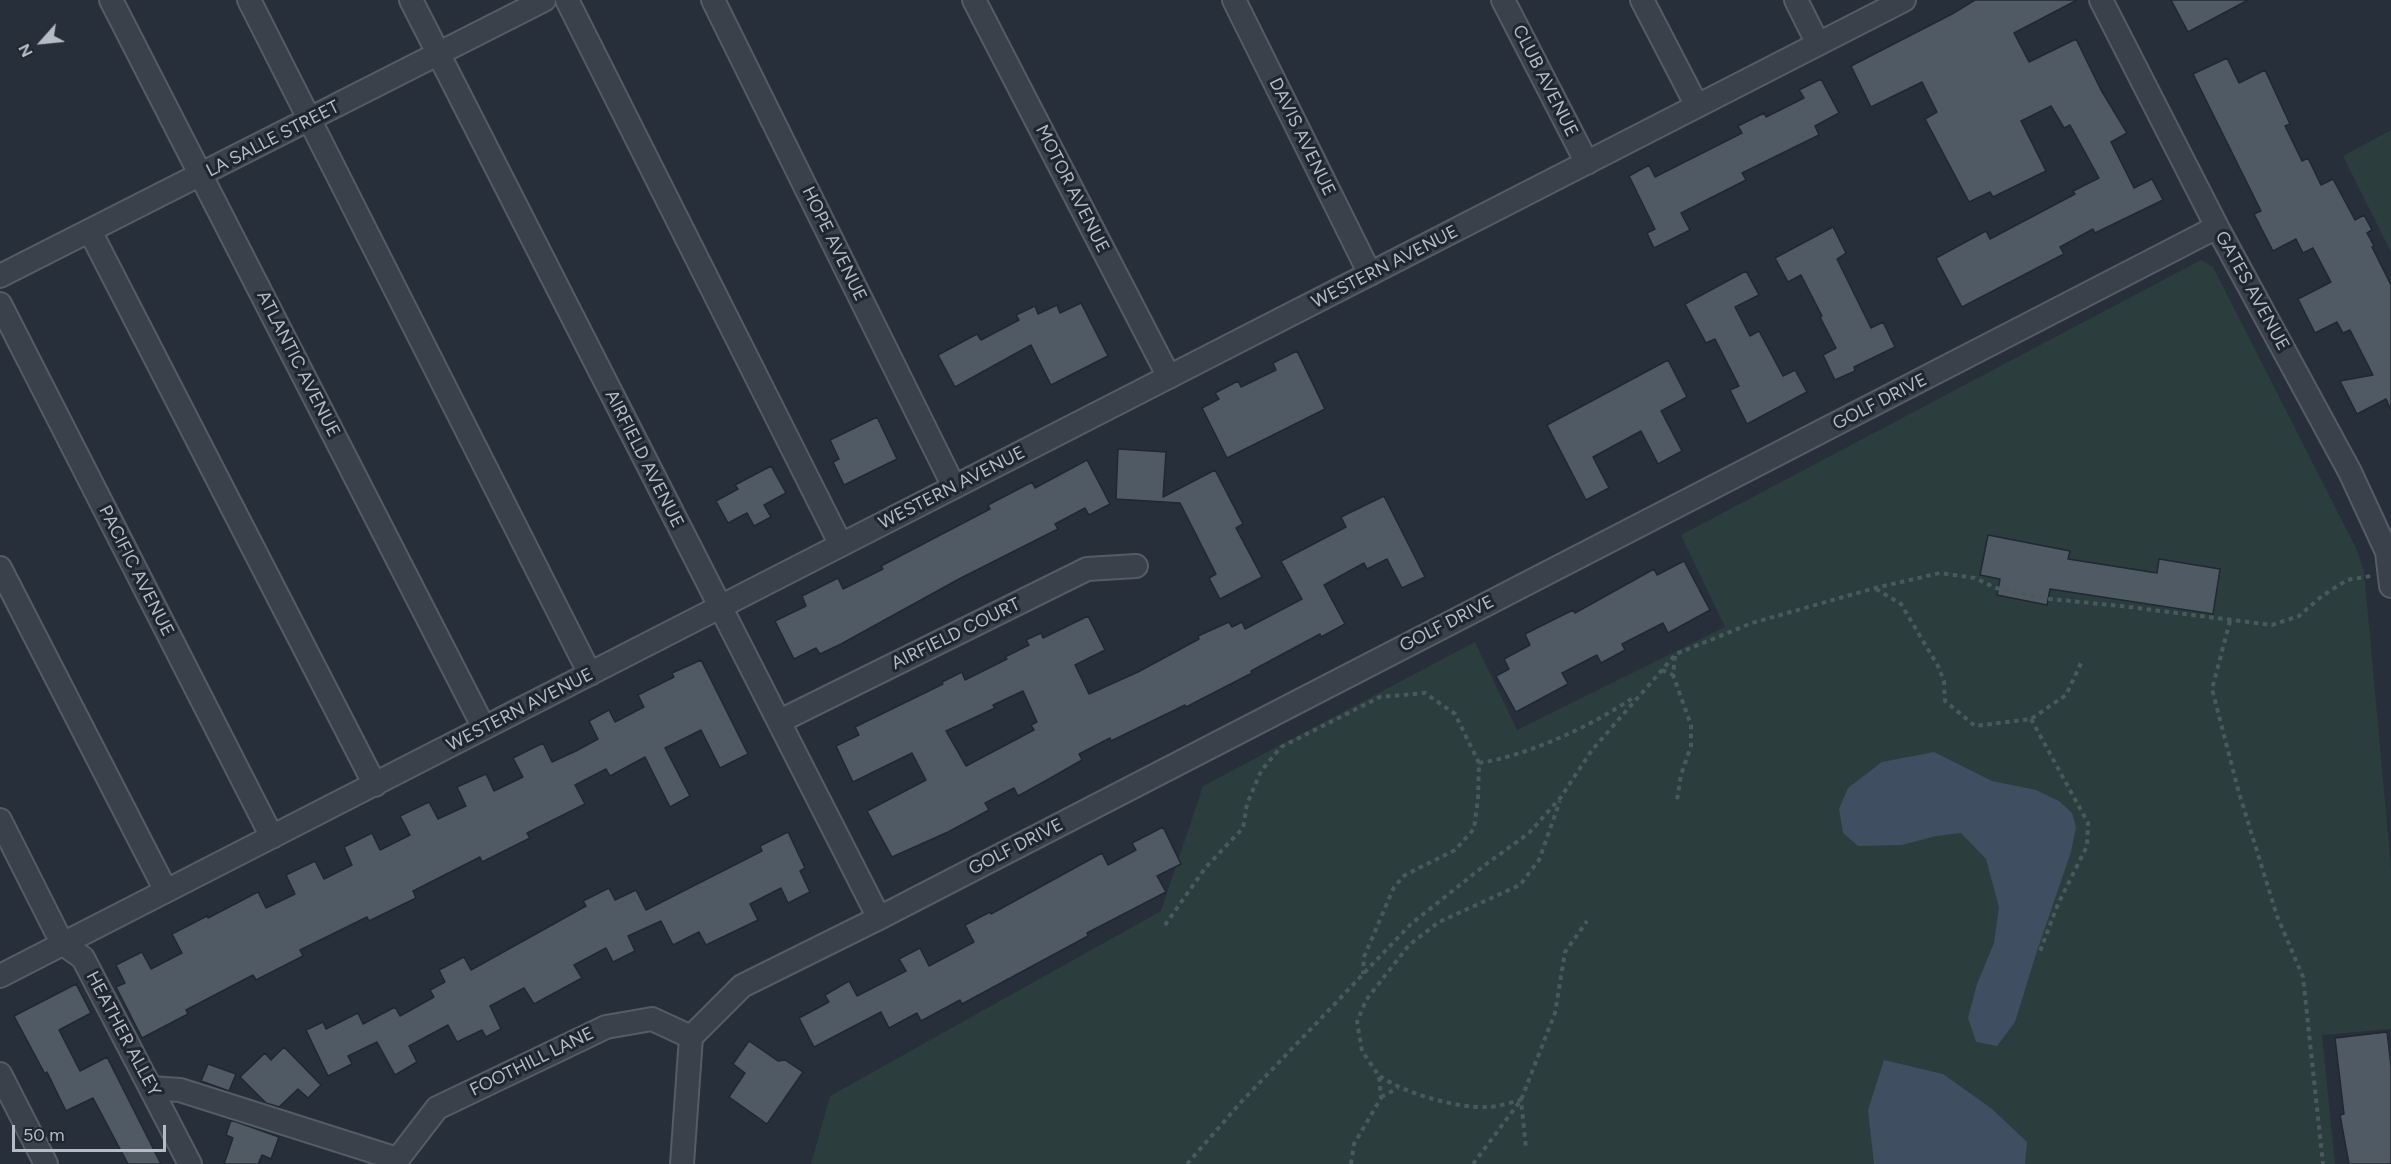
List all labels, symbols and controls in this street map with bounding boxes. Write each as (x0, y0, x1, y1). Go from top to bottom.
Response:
north arrow (12, 12, 72, 72)
street label: CLUB AVENUE (1508, 22, 1582, 140)
text: N (14, 41, 37, 60)
street label: DAVIS AVENUE (1264, 75, 1340, 199)
street label: LA SALLE STREET (203, 96, 343, 182)
street label: MOTOR AVENUE (1030, 122, 1114, 256)
street label: HOPE AVENUE (797, 183, 871, 305)
street label: WESTERN AVENUE (1308, 221, 1462, 313)
street label: GATES AVENUE (2210, 227, 2294, 355)
street label: ATLANTIC AVENUE (252, 287, 344, 441)
street label: GOLF DRIVE (1829, 369, 1931, 435)
street label: AIRFIELD AVENUE (600, 387, 688, 531)
street label: WESTERN AVENUE (875, 442, 1029, 534)
street label: PACIFIC AVENUE (94, 502, 178, 640)
street label: GOLF DRIVE (1396, 591, 1498, 657)
street label: AIRFIELD COURT (888, 593, 1024, 675)
street label: WESTERN AVENUE (443, 664, 597, 756)
street label: GOLF DRIVE (965, 814, 1067, 880)
street label: HEATHER ALLEY (81, 968, 165, 1100)
street label: FOOTHILL LANE (467, 1023, 597, 1101)
scale bar (15, 1113, 170, 1151)
text: 50 m (23, 1124, 65, 1146)

